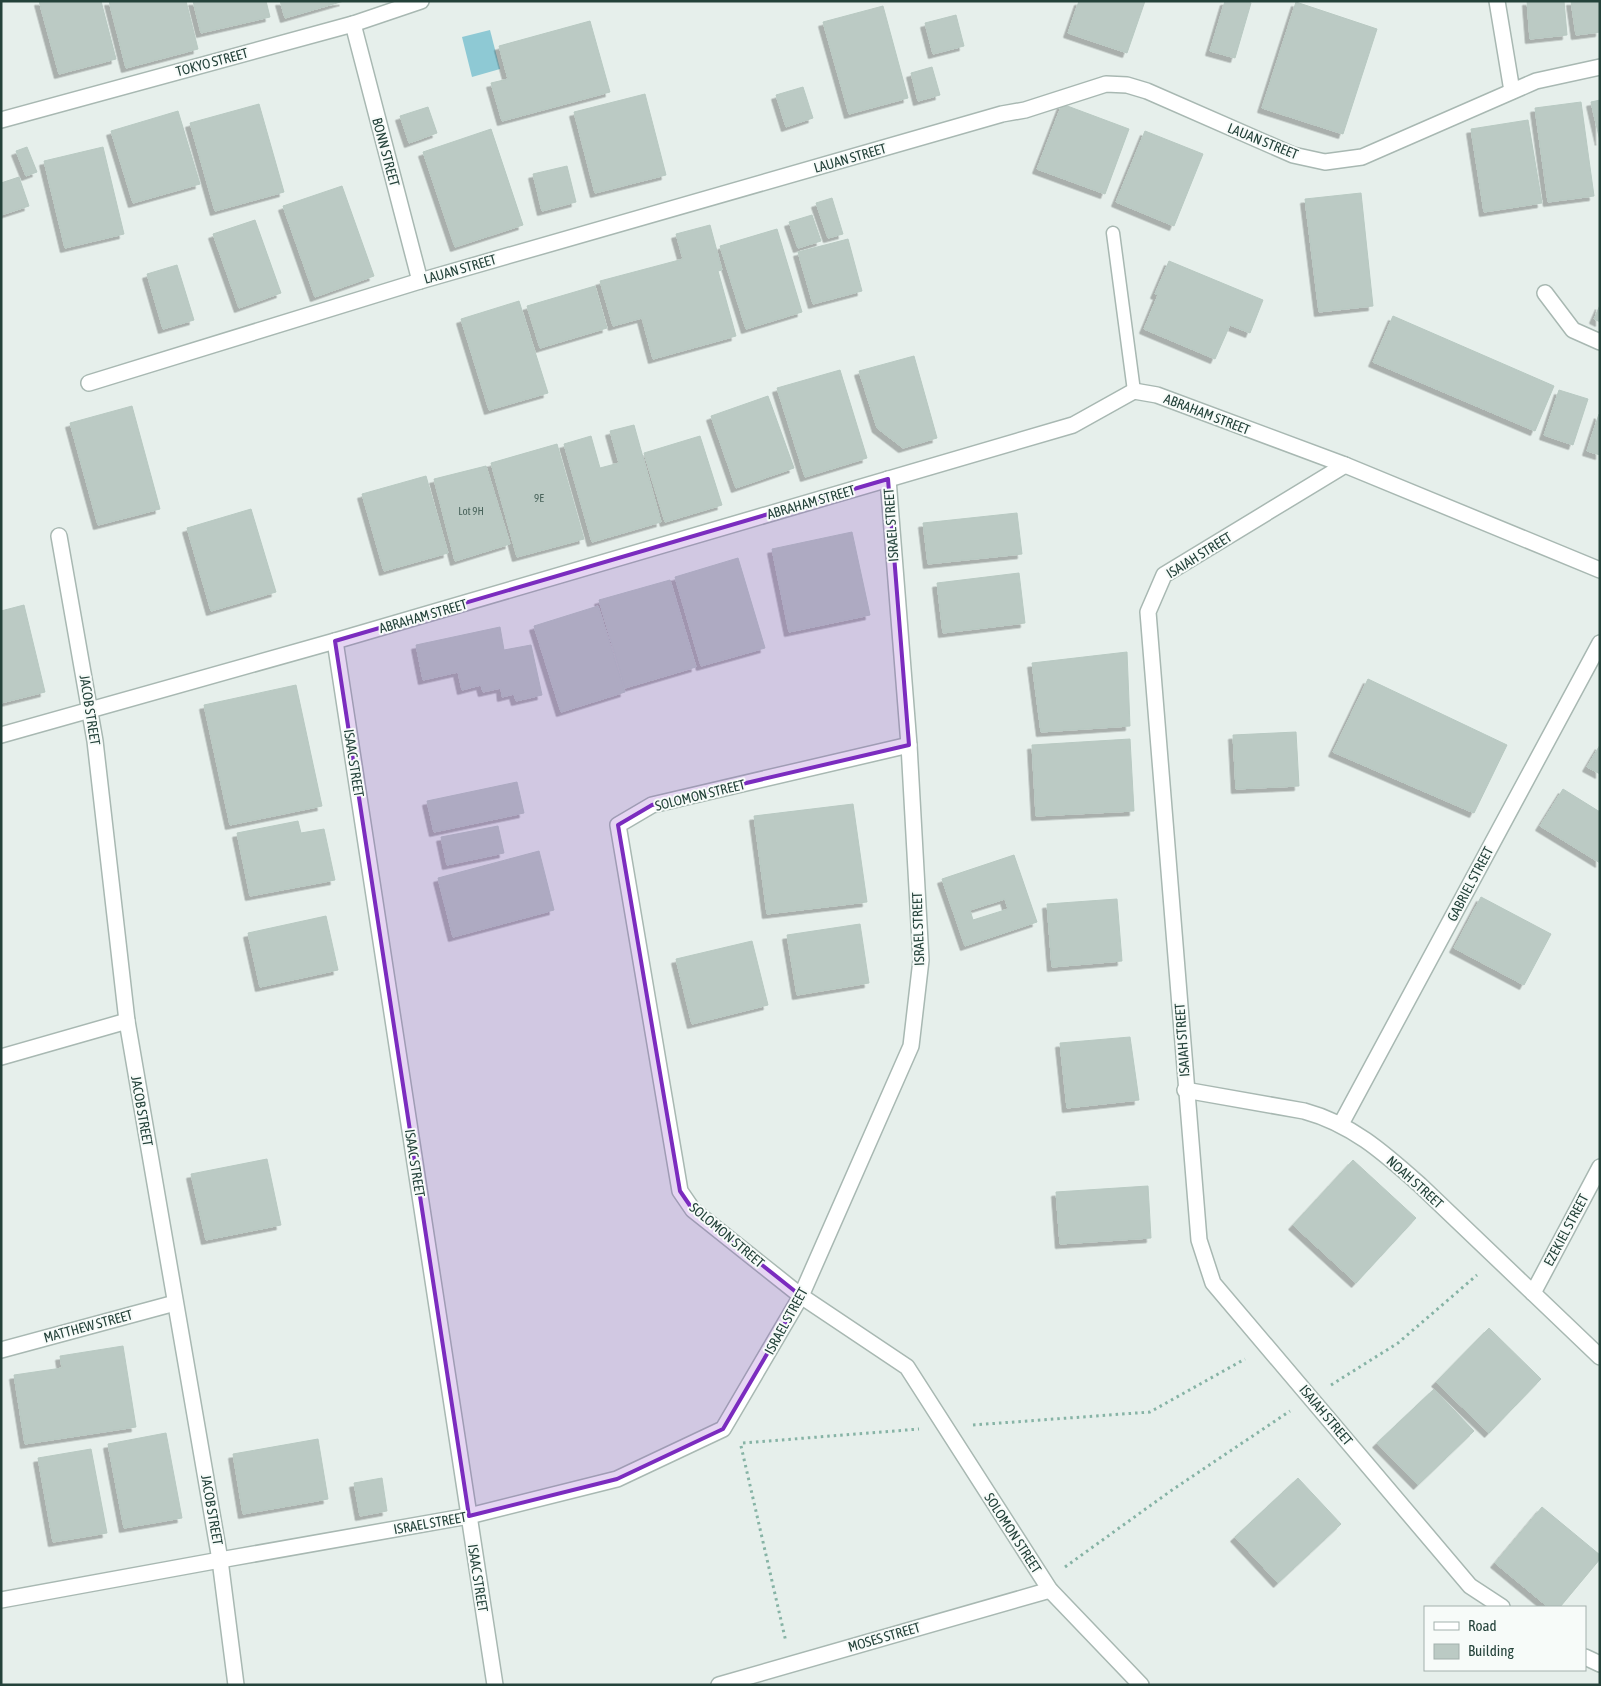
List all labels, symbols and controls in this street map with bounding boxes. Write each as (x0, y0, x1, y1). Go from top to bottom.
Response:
street label: TOKYO STREET (174, 45, 250, 79)
street label: BONN STREET (369, 116, 403, 188)
street label: LAUAN STREET (1225, 120, 1301, 162)
street label: LAUAN STREET (812, 140, 888, 176)
street label: LAUAN STREET (422, 251, 498, 287)
street label: ABRAHAM STREET (1162, 390, 1252, 438)
street label: ABRAHAM STREET (765, 482, 857, 522)
street label: ISRAEL STREET (880, 488, 902, 562)
house number: 9E (534, 492, 544, 504)
house number: Lot 9H (458, 505, 484, 517)
street label: ISAIAH STREET (1163, 529, 1235, 581)
street label: ABRAHAM STREET (377, 596, 469, 636)
street label: JACOB STREET (77, 674, 103, 746)
street label: ISAAC STREET (341, 728, 367, 798)
street label: SOLOMON STREET (653, 776, 747, 814)
street label: GABRIEL STREET (1444, 844, 1496, 924)
street label: ISRAEL STREET (909, 892, 927, 966)
street label: ISAIAH STREET (1171, 1003, 1193, 1077)
street label: JACOB STREET (128, 1075, 156, 1147)
street label: ISAAC STREET (402, 1128, 428, 1198)
street label: NOAH STREET (1383, 1152, 1447, 1212)
street label: EZEKIEL STREET (1540, 1191, 1592, 1269)
street label: SOLOMON STREET (687, 1199, 767, 1271)
street label: ISRAEL STREET (761, 1285, 811, 1357)
street label: MATTHEW STREET (42, 1306, 134, 1346)
street label: ISAIAH STREET (1296, 1382, 1356, 1448)
street label: JACOB STREET (198, 1474, 226, 1546)
street label: SOLOMON STREET (981, 1490, 1045, 1576)
street label: ISRAEL STREET (392, 1509, 468, 1537)
street label: ISAAC STREET (465, 1543, 491, 1613)
legend (1424, 1606, 1586, 1671)
text: Road (1468, 1617, 1497, 1634)
street label: MOSES STREET (846, 1619, 922, 1655)
text: Building (1468, 1642, 1514, 1659)

